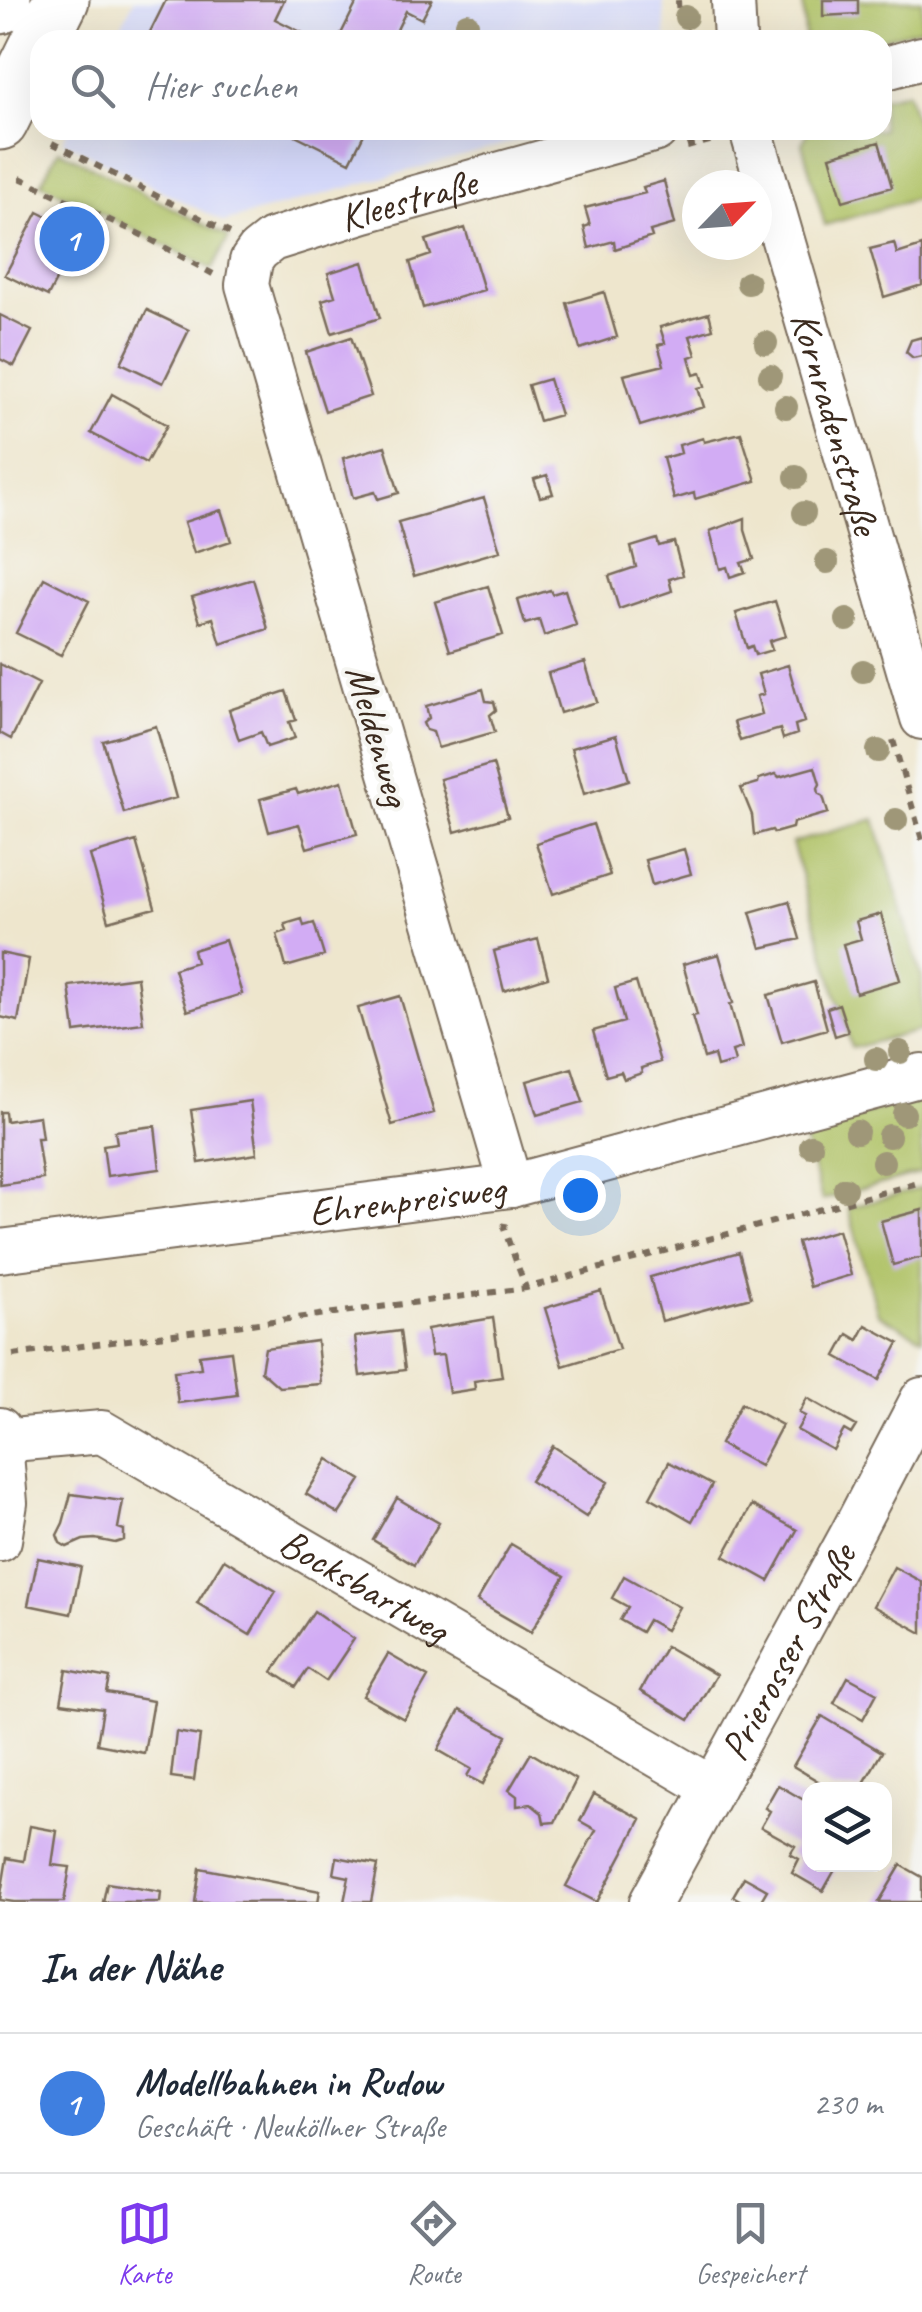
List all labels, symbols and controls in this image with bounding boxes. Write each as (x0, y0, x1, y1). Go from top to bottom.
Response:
search box (30, 30, 892, 140)
icon: search (65, 58, 120, 113)
text: Hier suchen (145, 62, 297, 109)
street label: Kleestraße (334, 156, 485, 243)
north arrow (682, 170, 772, 260)
pin: 1 (40, 202, 104, 276)
street label: Kornradenstraße (779, 306, 892, 543)
street label: Meldenweg (334, 659, 423, 814)
street label: Ehrenpreisweg (306, 1163, 510, 1237)
your location (555, 1170, 606, 1221)
street label: Bocksbartweg (271, 1517, 459, 1656)
street label: Prierosser Straße (709, 1533, 869, 1769)
map controls (802, 1782, 892, 1872)
button: layers (802, 1782, 892, 1872)
text: In der Nähe (40, 1941, 221, 1994)
text: Modellbahnen in Rudow (135, 2059, 441, 2106)
text: 1 (65, 2083, 80, 2124)
text: 230 m (813, 2083, 882, 2124)
text: Geschäft · Neuköllner Straße (135, 2106, 445, 2147)
tab: Karte (117, 2196, 172, 2291)
tab: Route (406, 2196, 461, 2291)
tab: Gespeichert (696, 2196, 805, 2291)

